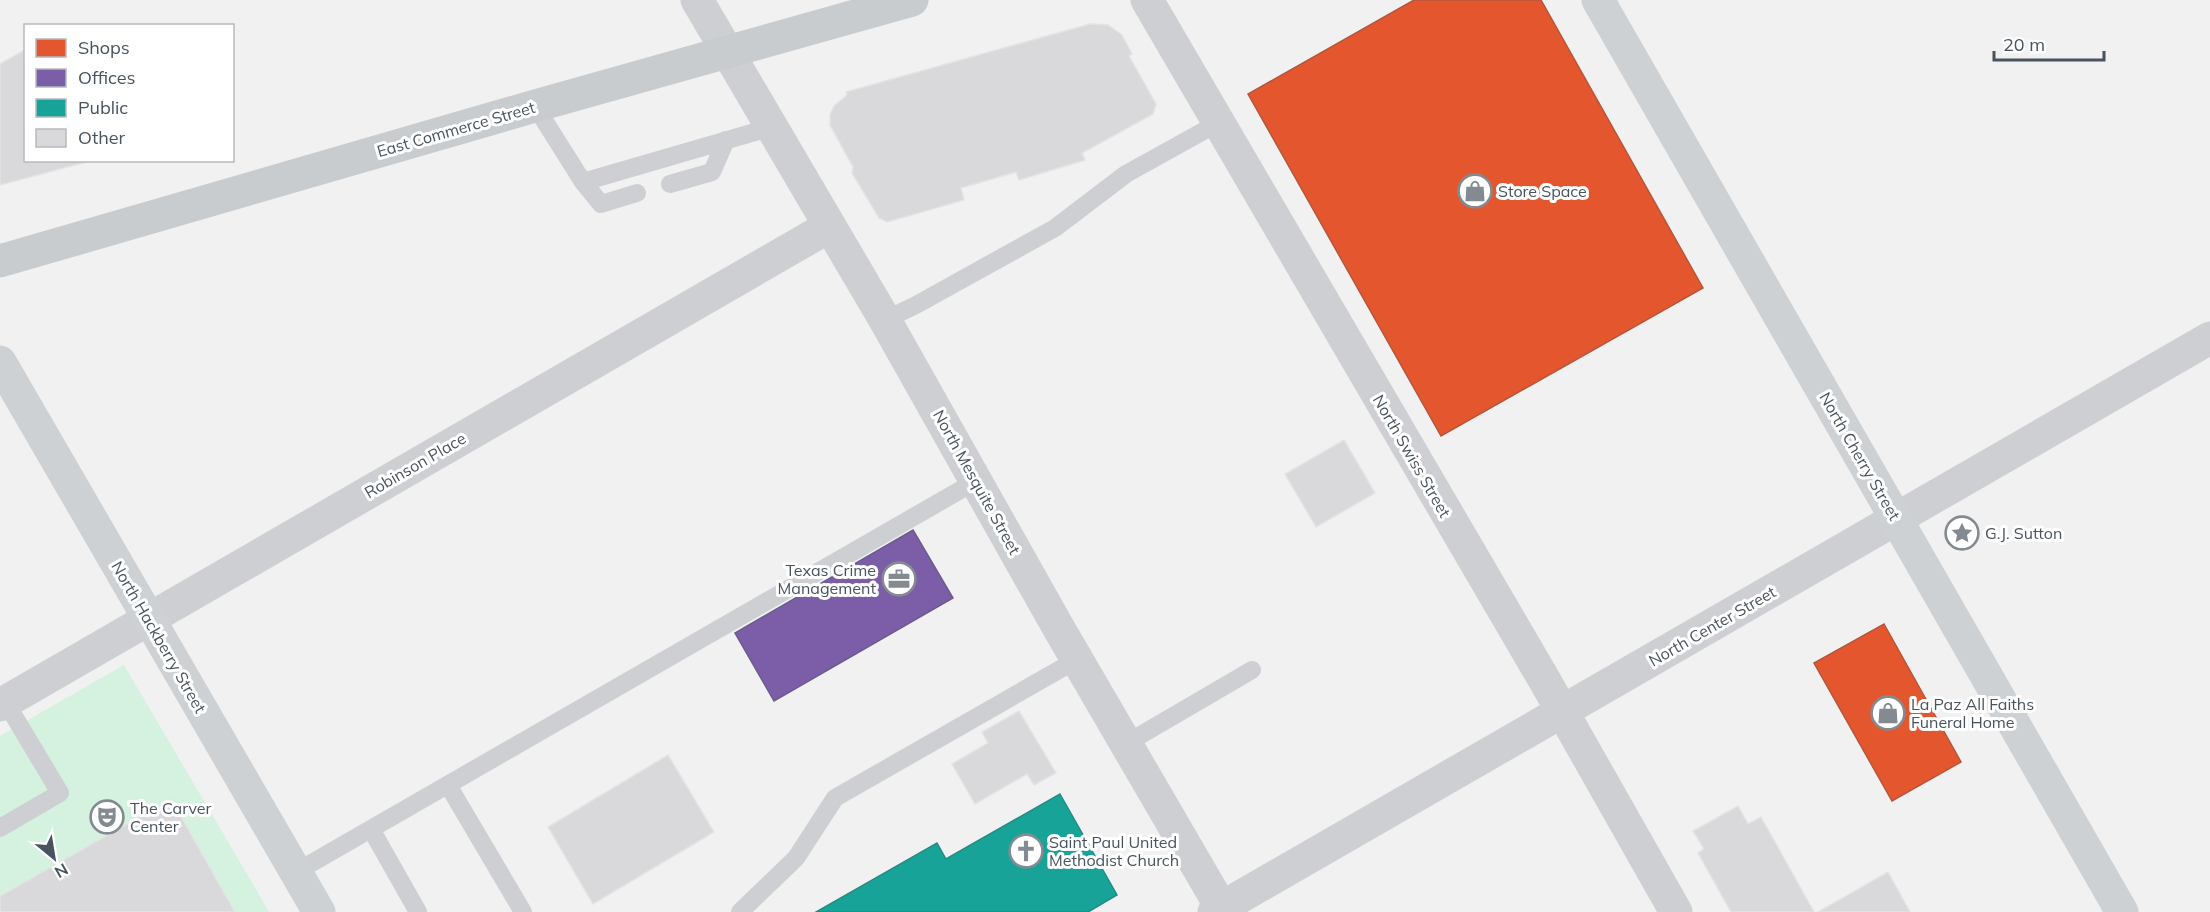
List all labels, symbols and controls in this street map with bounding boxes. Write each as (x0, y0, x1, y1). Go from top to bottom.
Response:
legend (24, 24, 234, 162)
scale bar (1994, 24, 2104, 62)
text: 20 m (2003, 33, 2045, 56)
text: Shops (78, 36, 130, 59)
text: Offices (78, 66, 136, 89)
text: Public (78, 96, 128, 119)
street label: East Commerce Street (375, 97, 538, 161)
text: Other (78, 126, 126, 149)
shop icon: Store Space (1457, 173, 1493, 209)
place label: Store Space (1498, 181, 1587, 201)
street label: North Cherry Street (1815, 388, 1905, 524)
street label: North Swiss Street (1369, 391, 1455, 521)
street label: North Mesquite Street (929, 406, 1025, 558)
street label: Robinson Place (361, 428, 469, 502)
place icon: G.J. Sutton (1944, 515, 1980, 551)
place label: G.J. Sutton (1985, 523, 2062, 543)
street label: North Hackberry Street (107, 558, 211, 717)
place label: Texas Crime Management (778, 560, 876, 598)
office icon: Texas Crime Management (881, 561, 917, 597)
street label: North Center Street (1645, 581, 1779, 671)
place label: La Paz All Faiths Funeral Home (1911, 694, 2034, 732)
shop icon: La Paz All Faiths Funeral Home (1870, 695, 1906, 731)
place label: The Carver Center (130, 798, 212, 836)
theatre icon: The Carver Center (89, 799, 125, 835)
north arrow (24, 828, 84, 888)
place label: Saint Paul United Methodist Church (1049, 832, 1179, 870)
church icon: Saint Paul United Methodist Church (1008, 833, 1044, 869)
text: N (51, 859, 72, 883)

